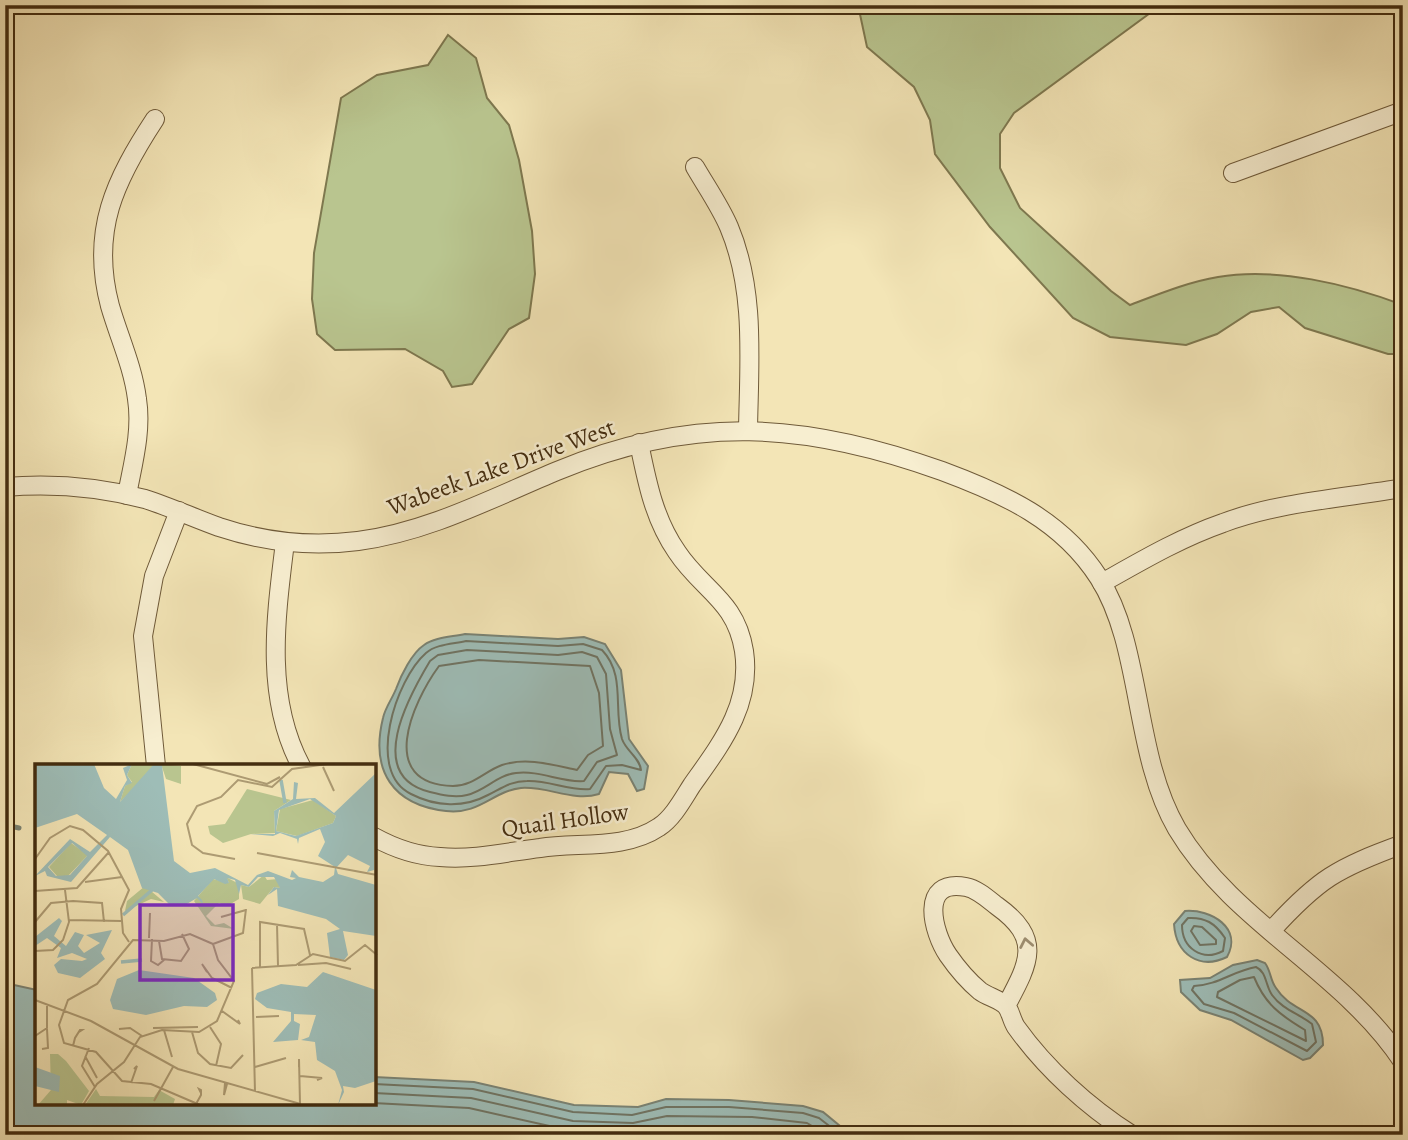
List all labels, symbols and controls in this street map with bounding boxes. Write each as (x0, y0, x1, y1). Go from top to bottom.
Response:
street label: Wabeek Lake Drive West (382, 411, 619, 523)
inset map (35, 764, 376, 1105)
street label: Quail Hollow (499, 795, 631, 845)
one-way arrow (1019, 937, 1034, 949)

